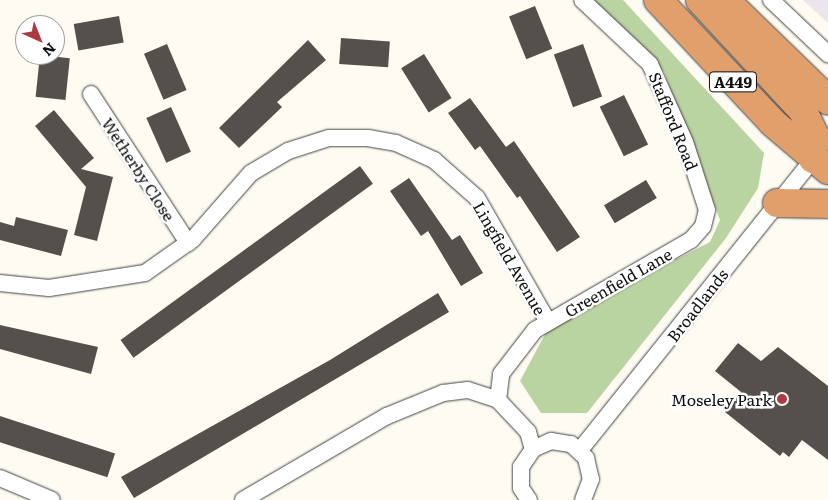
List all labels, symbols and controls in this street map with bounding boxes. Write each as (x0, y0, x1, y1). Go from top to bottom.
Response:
north arrow (15, 15, 65, 65)
text: N (39, 39, 61, 61)
street label: Stafford Road (646, 69, 702, 173)
road number: A449 (708, 70, 758, 94)
street label: Wetherby Close (98, 114, 180, 224)
street label: Lingfield Avenue (470, 198, 550, 318)
street label: Greenfield Lane (561, 244, 675, 320)
street label: Broadlands (663, 265, 731, 345)
place label: Moseley Park (671, 389, 772, 409)
marker: Moseley Park (776, 393, 788, 405)

